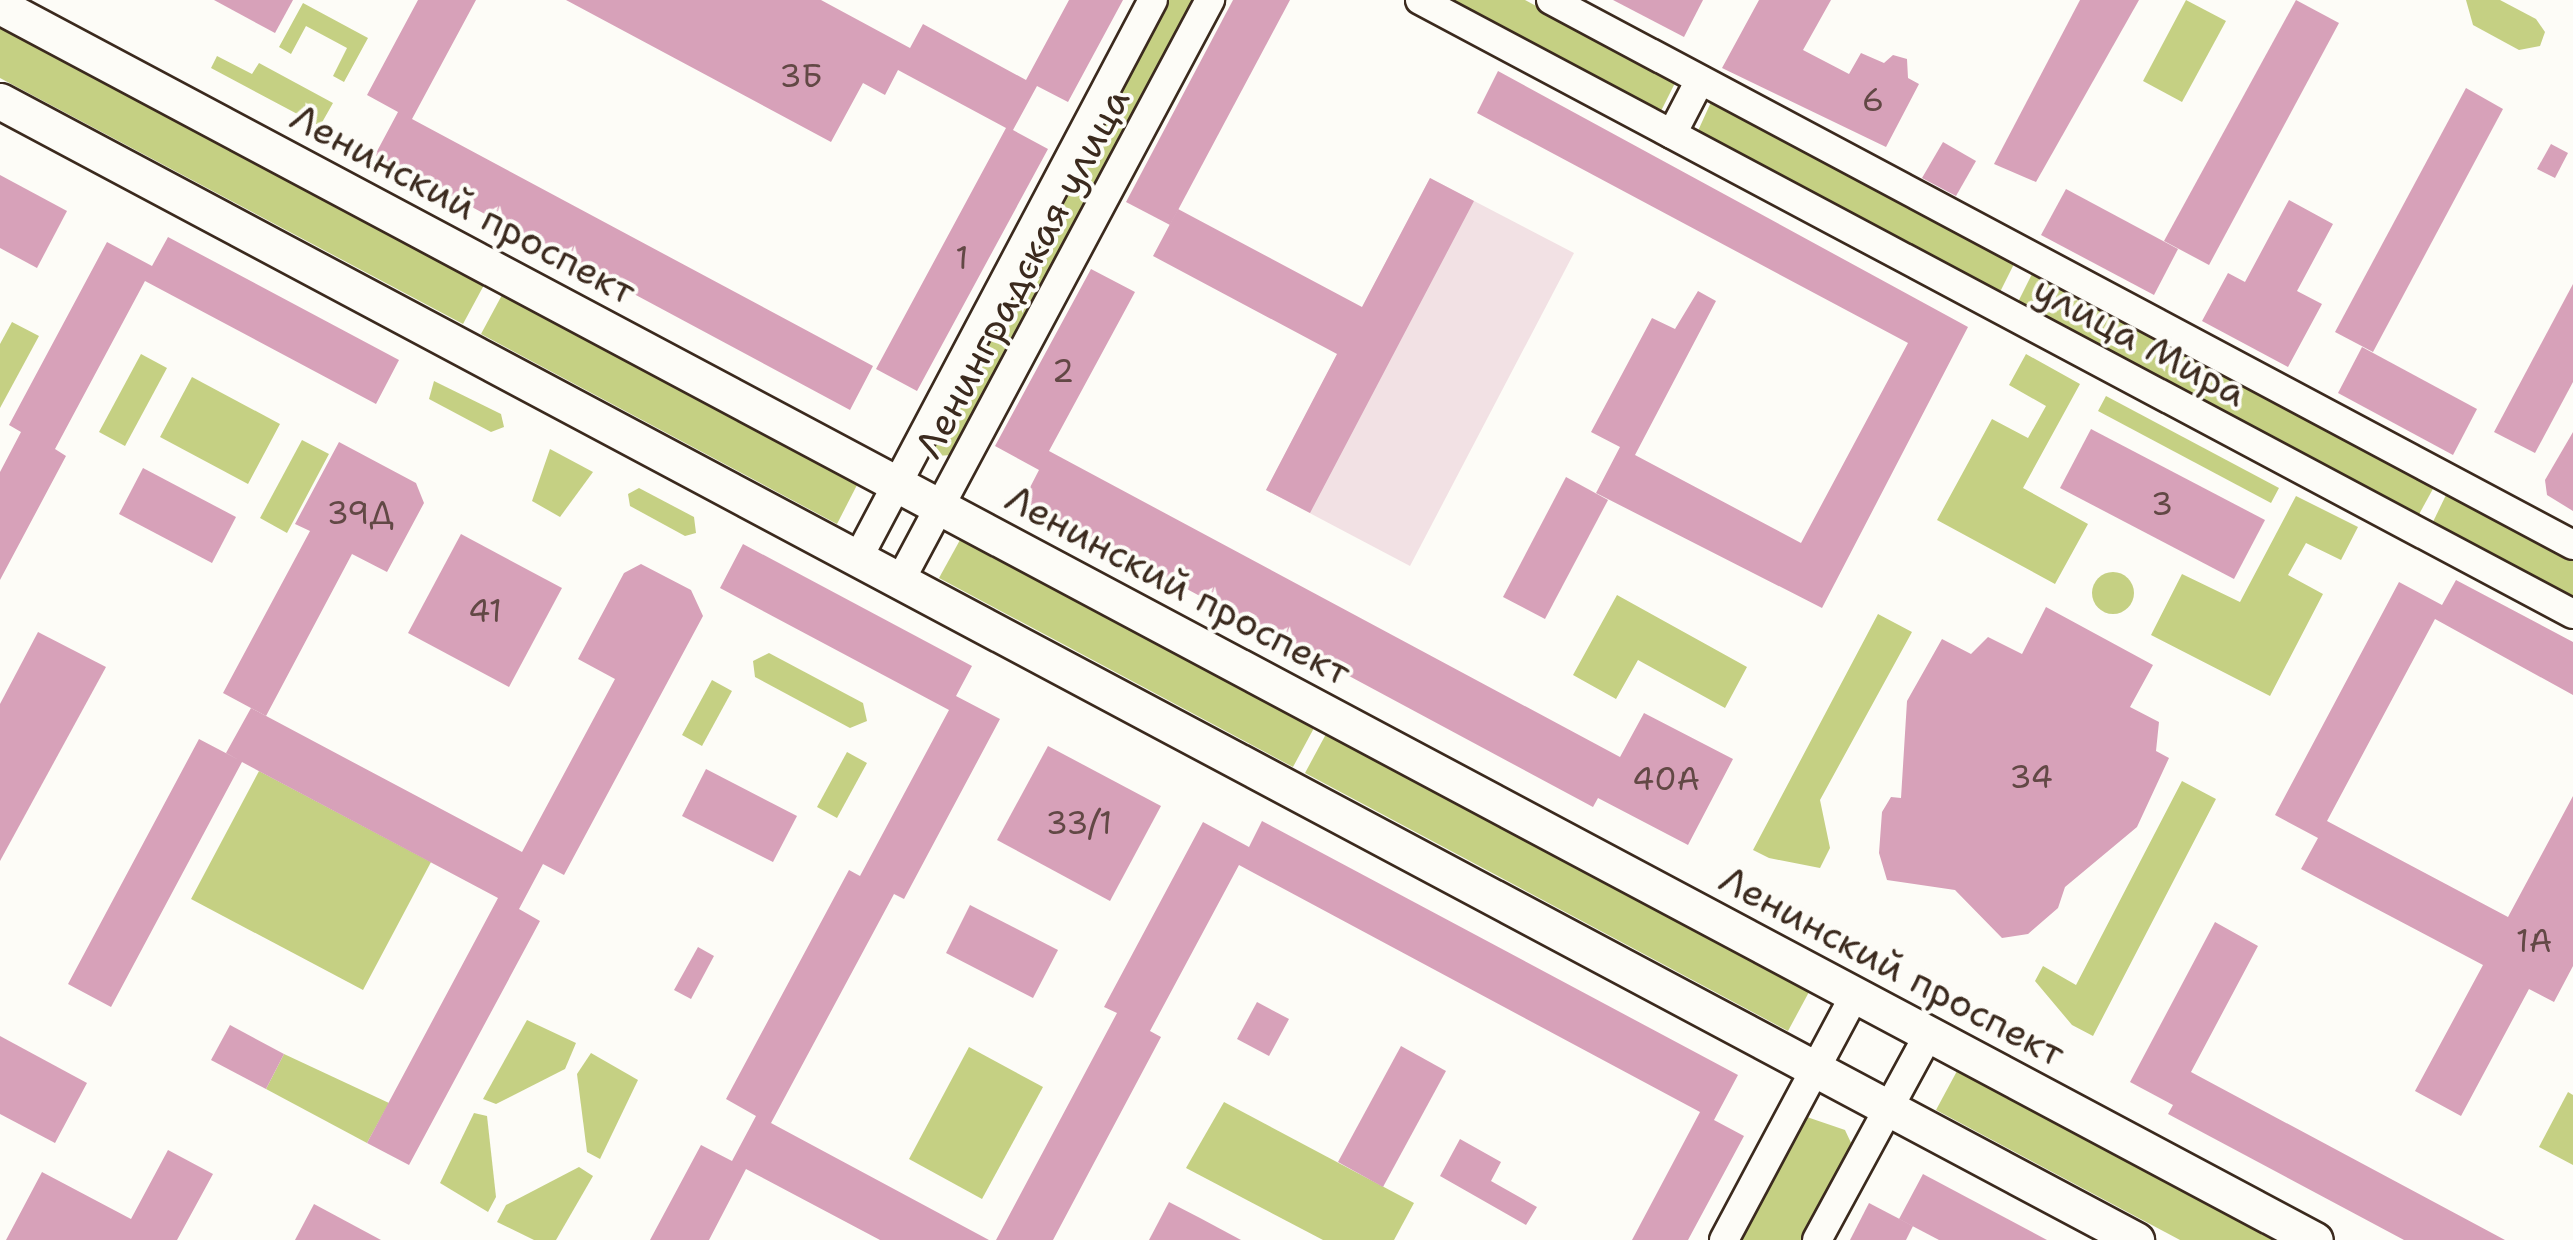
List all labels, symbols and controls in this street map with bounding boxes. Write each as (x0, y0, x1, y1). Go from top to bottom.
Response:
house number: 3Б (779, 57, 823, 95)
street label: Ленинградская улица (905, 81, 1139, 465)
house number: 6 (1862, 81, 1884, 119)
street label: Ленинский проспект (283, 94, 643, 314)
house number: 1 (955, 239, 969, 277)
street label: улица Мира (2026, 266, 2254, 416)
house number: 2 (1052, 352, 1074, 390)
street label: Ленинский проспект (998, 475, 1358, 695)
house number: 3 (2151, 485, 2173, 523)
house number: 39Д (326, 494, 394, 532)
house number: 41 (468, 592, 502, 630)
house number: 34 (2009, 758, 2053, 796)
house number: 40А (1632, 760, 1700, 798)
house number: 33/1 (1046, 804, 1112, 842)
street label: Ленинский проспект (1712, 856, 2072, 1076)
house number: 1А (2516, 922, 2552, 960)

